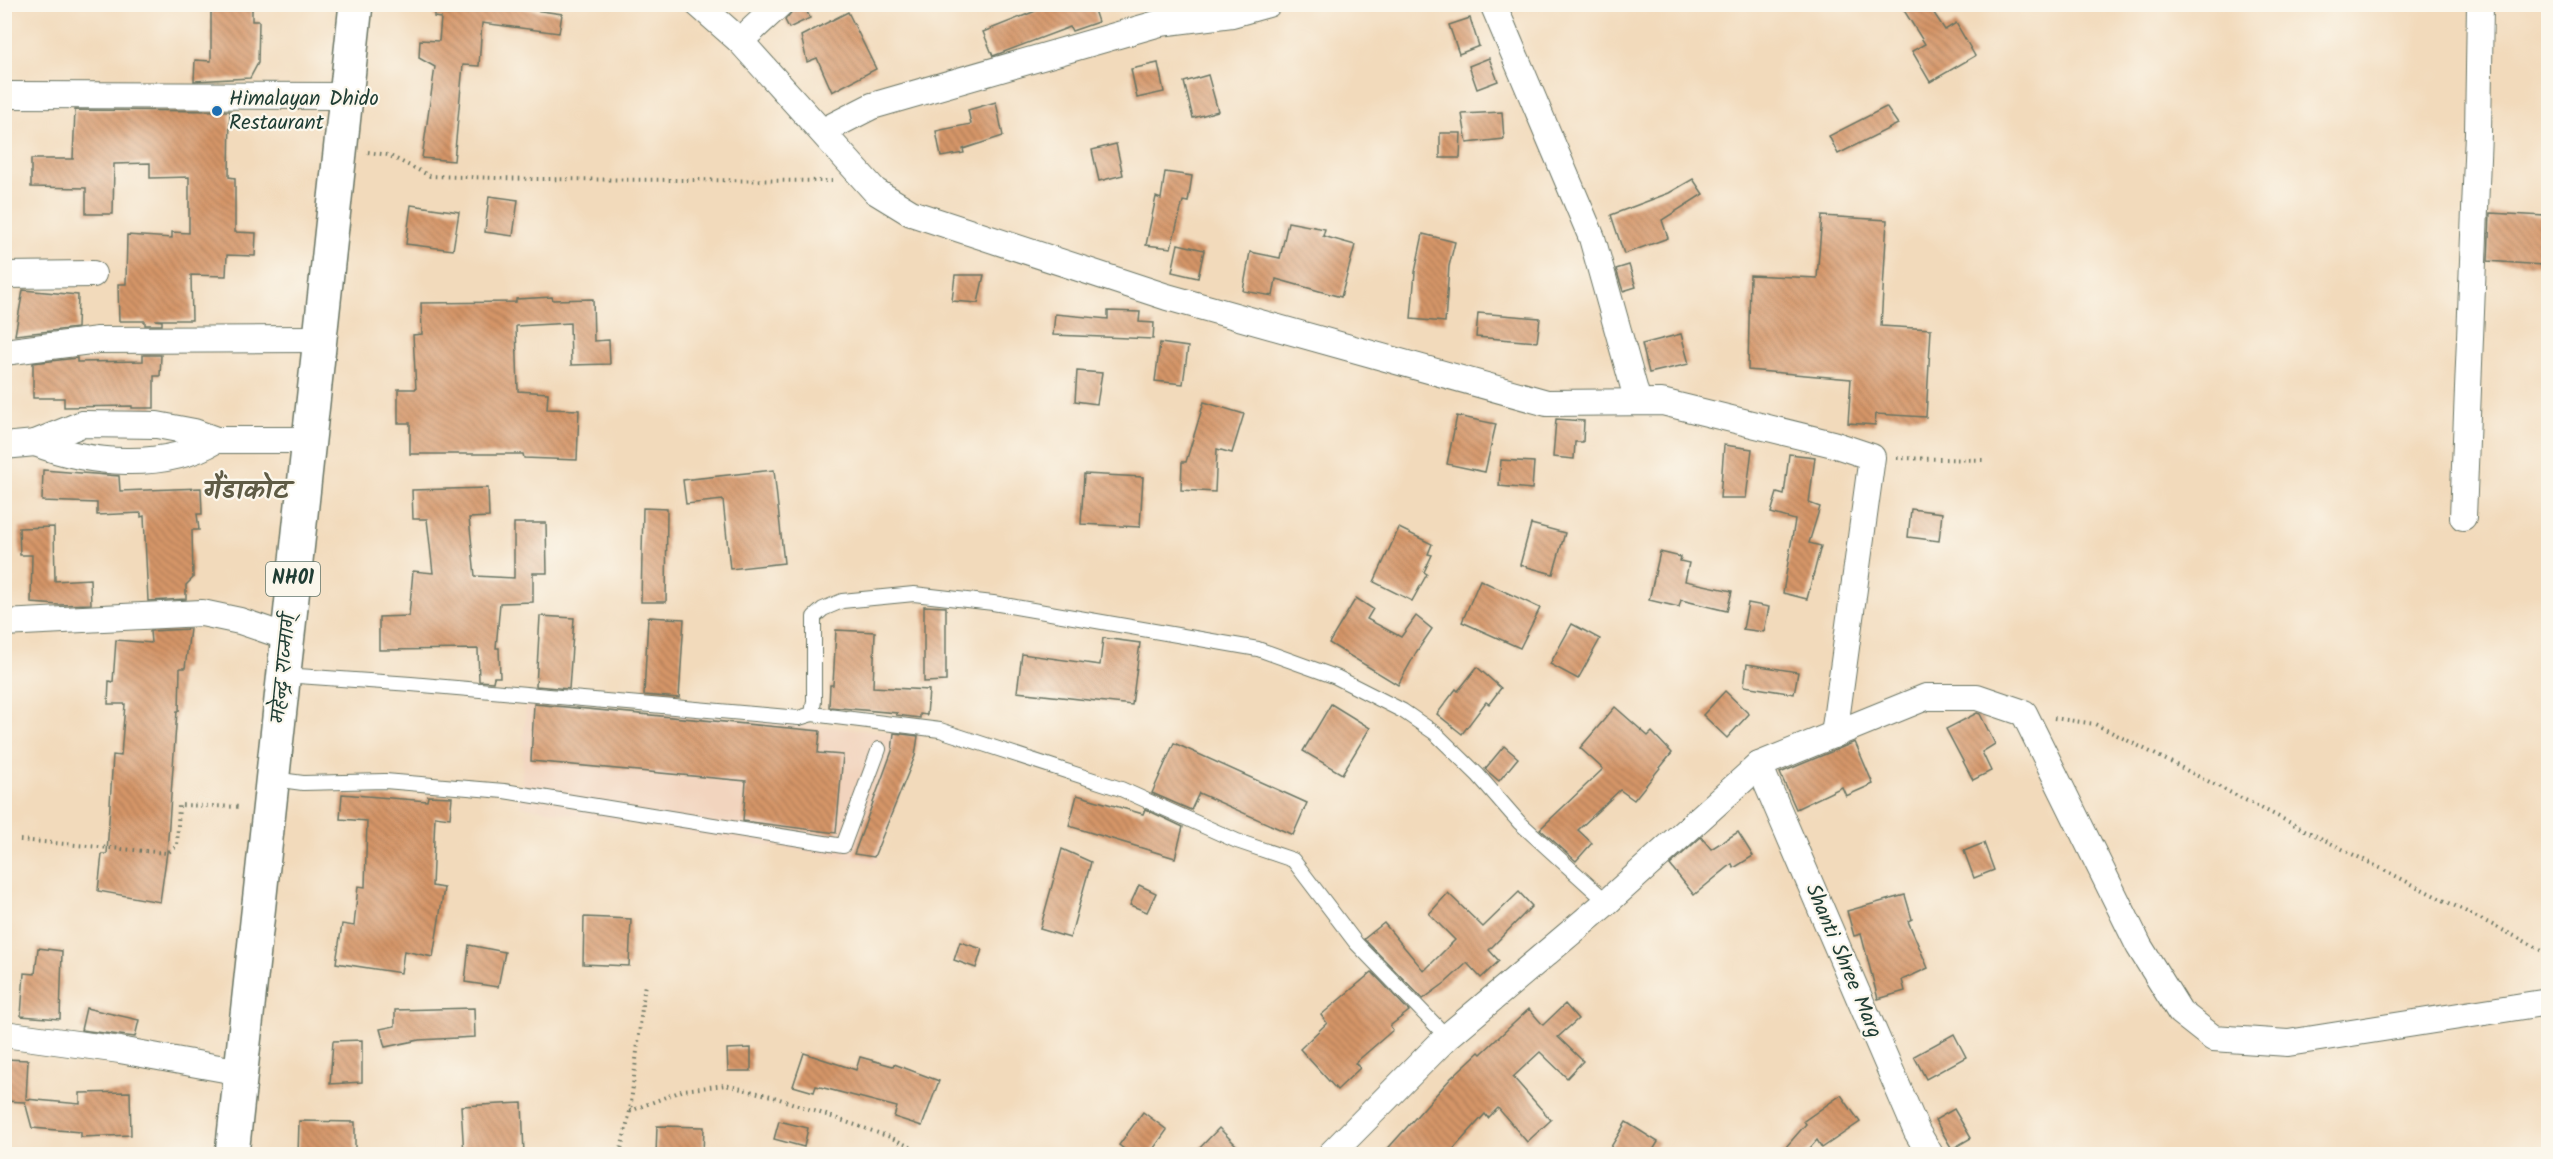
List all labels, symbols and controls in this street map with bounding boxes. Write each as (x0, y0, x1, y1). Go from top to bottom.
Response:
place label: Himalayan Dhido Restaurant (229, 83, 379, 140)
marker: Himalayan Dhido Restaurant (210, 104, 224, 118)
district label: गैंडाकोट (203, 470, 295, 513)
road number: NH01 (266, 562, 320, 596)
street label: महेन्द्र राज्मार्ग् (262, 609, 307, 725)
street label: Shanti Shree Marg (1796, 879, 1890, 1043)

